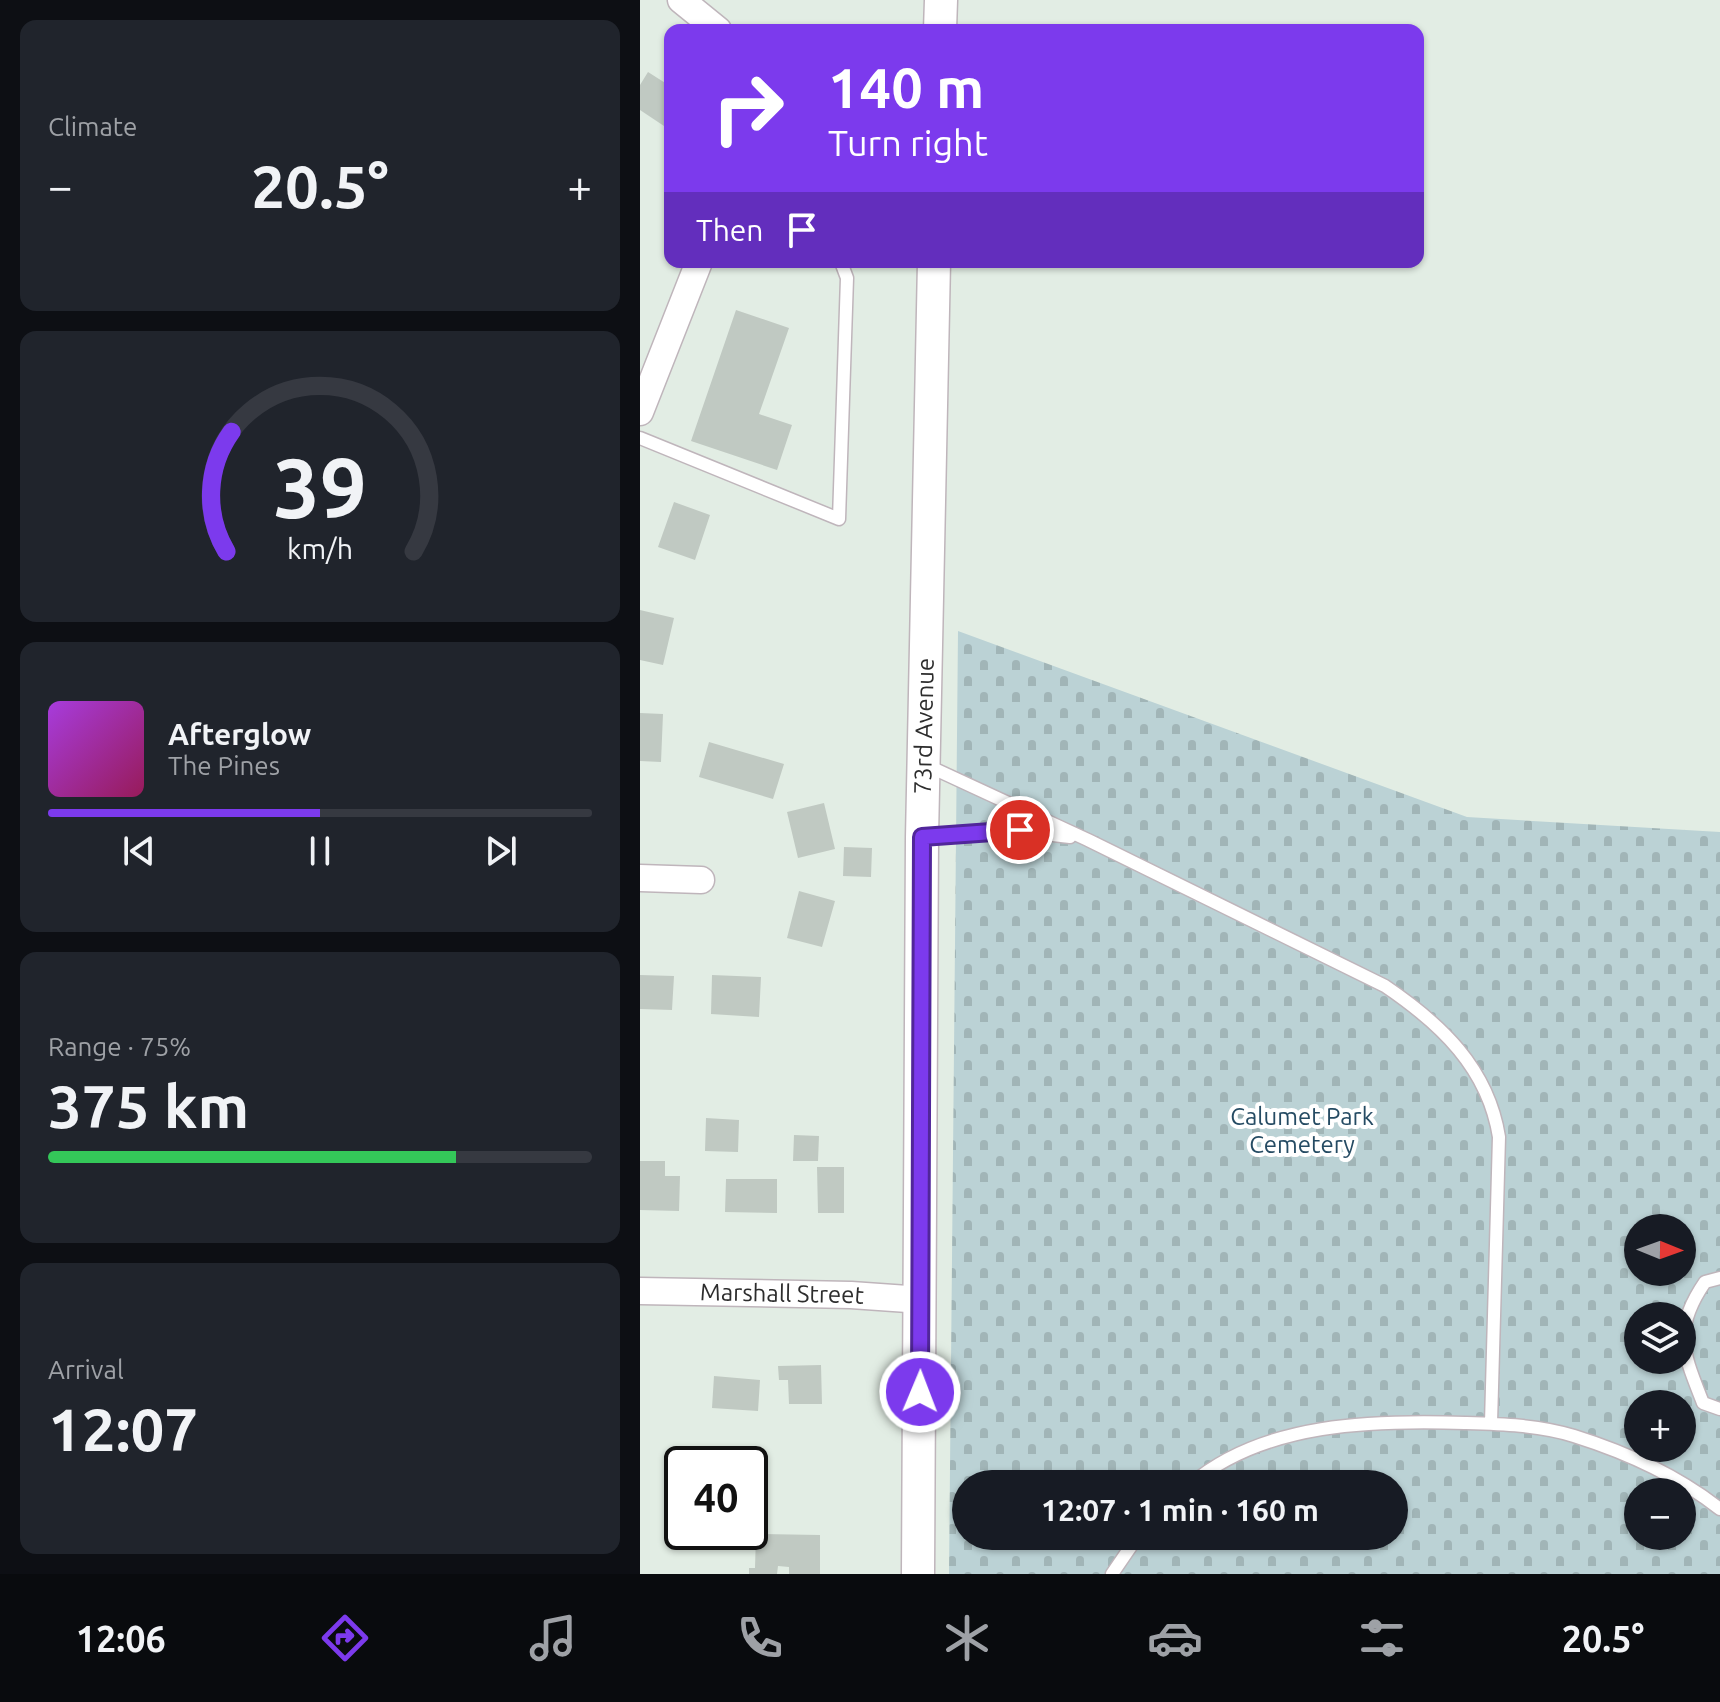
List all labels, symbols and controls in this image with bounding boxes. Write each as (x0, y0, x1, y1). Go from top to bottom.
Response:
icon: right (696, 56, 800, 160)
text: 140 m (828, 56, 984, 119)
text: Climate (48, 112, 137, 141)
text: Turn right (828, 122, 988, 163)
text: 20.5° (251, 152, 389, 219)
text: − (48, 161, 73, 210)
text: + (567, 161, 592, 210)
icon: arrive (780, 208, 824, 252)
text: Then (696, 213, 764, 247)
text: 39 (273, 440, 367, 534)
text: km/h (287, 532, 353, 564)
street label: 73rd Avenue (909, 657, 939, 795)
text: Afterglow (168, 717, 311, 751)
text: The Pines (168, 751, 280, 780)
pin (986, 796, 1054, 864)
icon: arrive (998, 808, 1042, 852)
icon: previous (117, 829, 161, 873)
icon: pause (298, 829, 342, 873)
icon: next (479, 829, 523, 873)
text: Range · 75% (48, 1032, 191, 1061)
text: 375 km (48, 1072, 249, 1139)
park label: Calumet Park Cemetery (1230, 1103, 1374, 1158)
north arrow (1624, 1214, 1696, 1286)
map controls (1624, 1214, 1696, 1550)
street label: Marshall Street (700, 1278, 865, 1309)
button: layers (1624, 1302, 1696, 1374)
position arrow (878, 1350, 962, 1434)
text: Arrival (48, 1355, 124, 1384)
button: + (1624, 1390, 1696, 1462)
text: 12:07 (48, 1395, 198, 1462)
speed limit sign: 40 (664, 1446, 768, 1550)
button: − (1624, 1478, 1696, 1550)
text: 12:07 · 1 min · 160 m (1041, 1493, 1319, 1527)
icon: directions (317, 1610, 373, 1666)
icon: music (525, 1610, 581, 1666)
icon: phone (732, 1610, 788, 1666)
icon: climate (939, 1610, 995, 1666)
icon: car (1147, 1610, 1203, 1666)
icon: filters (1354, 1610, 1410, 1666)
text: 12:06 (76, 1618, 166, 1659)
text: 20.5° (1562, 1618, 1644, 1659)

